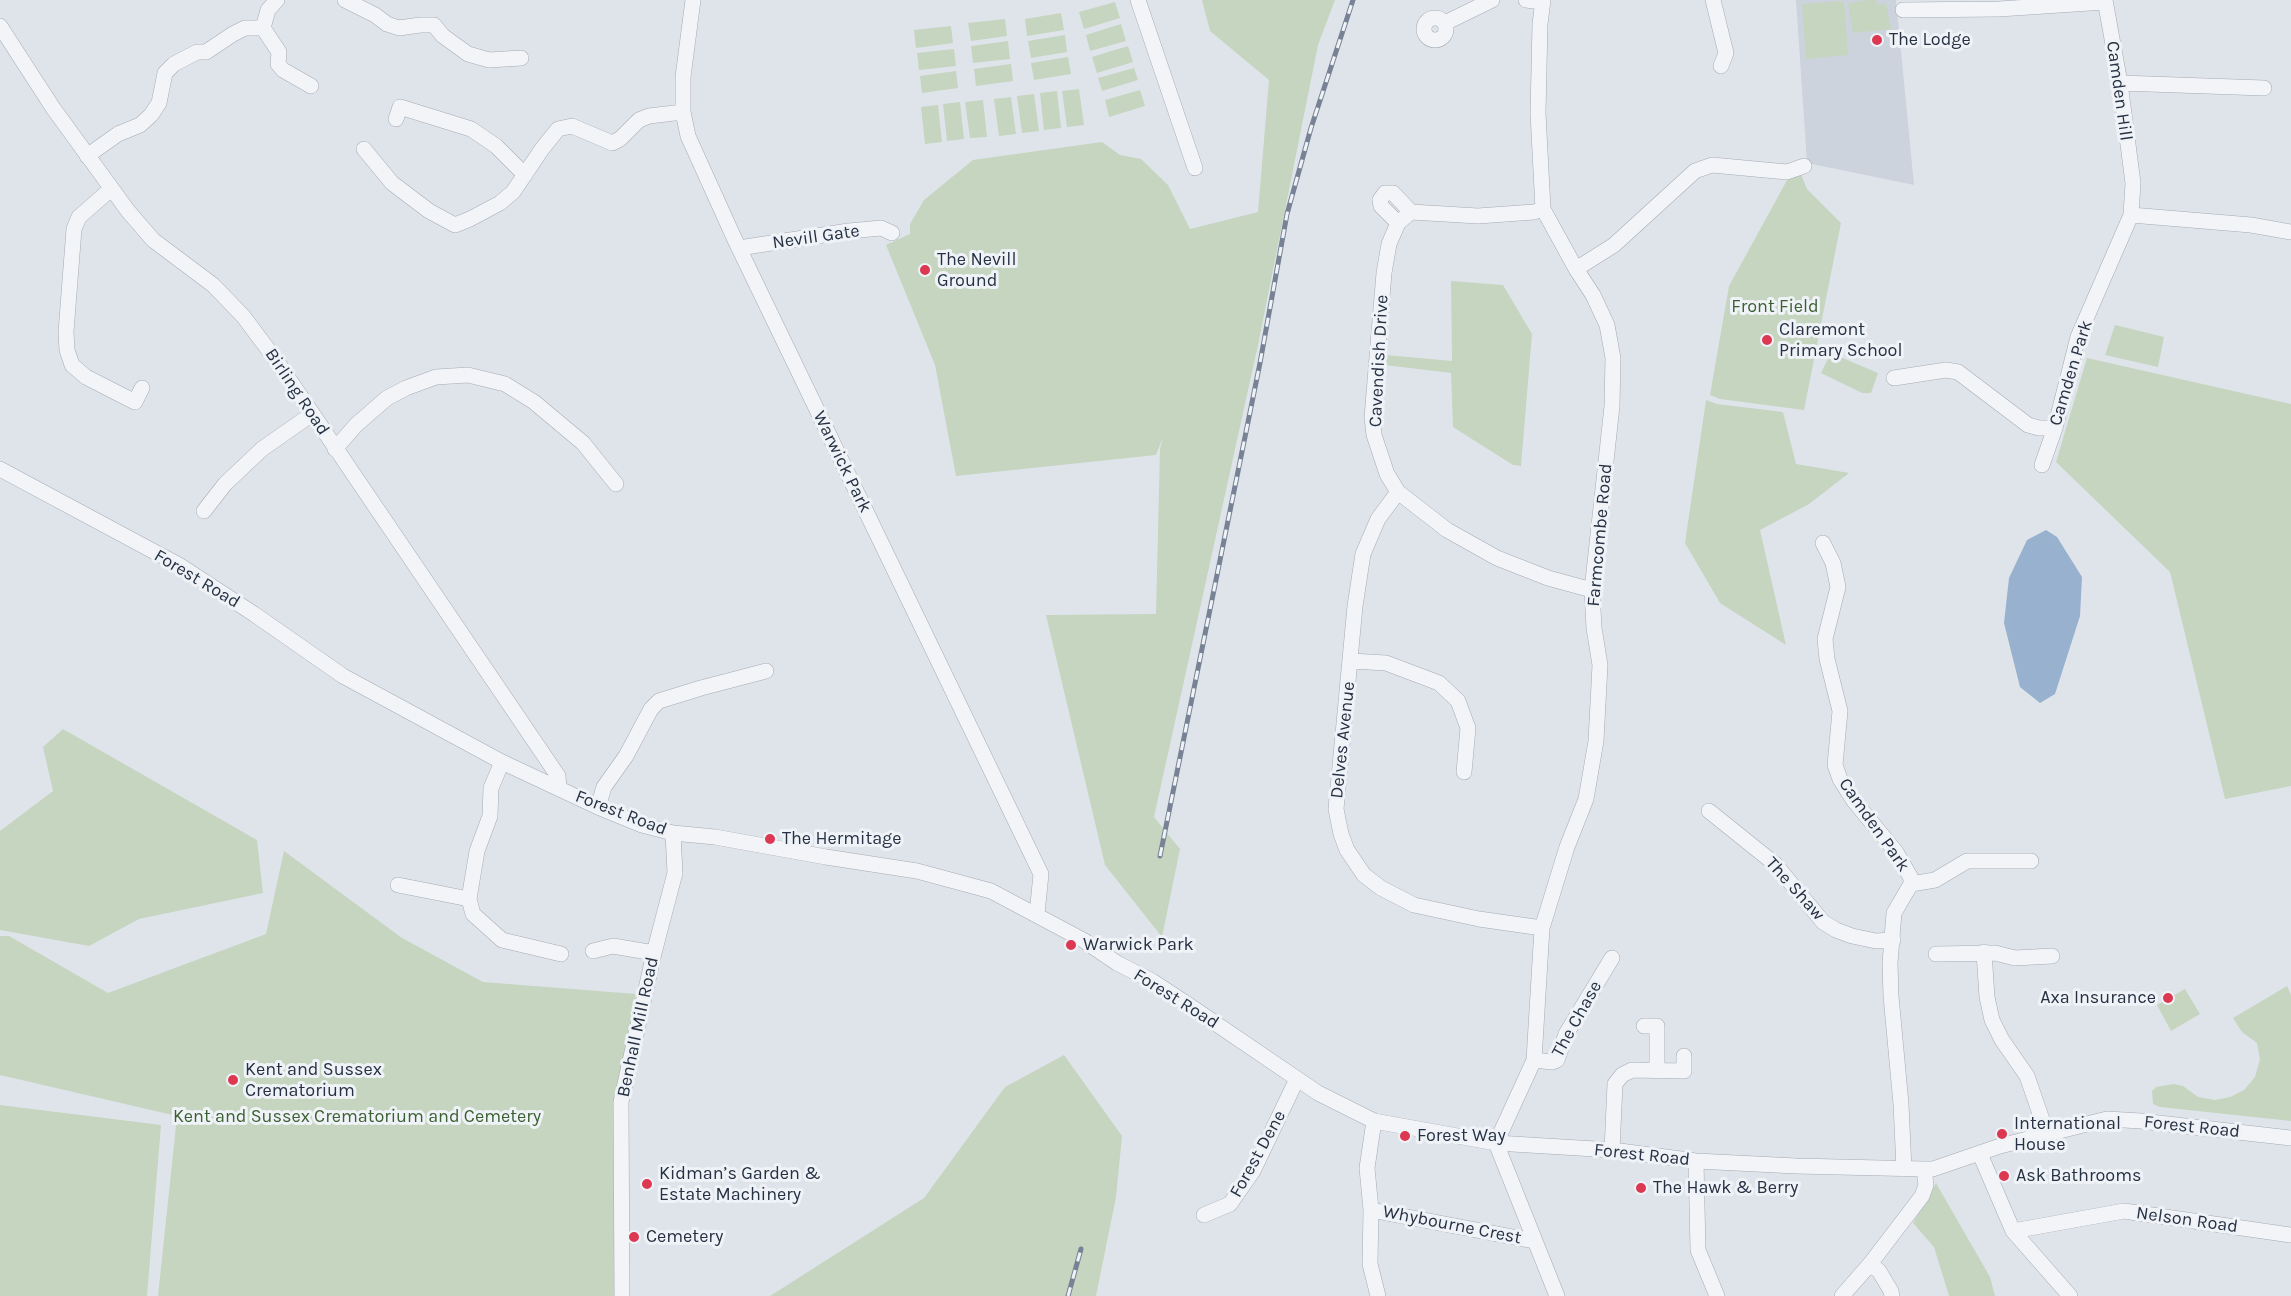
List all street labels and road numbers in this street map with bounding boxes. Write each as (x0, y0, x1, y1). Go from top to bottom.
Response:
street label: Camden Hill (2101, 40, 2137, 142)
street label: Nevill Gate (771, 220, 861, 254)
street label: Cavendish Drive (1365, 294, 1393, 428)
street label: Camden Park (2045, 318, 2097, 428)
street label: Birling Road (260, 344, 334, 440)
street label: Warwick Park (808, 408, 876, 516)
street label: Farmcombe Road (1583, 462, 1617, 608)
street label: Forest Road (150, 545, 244, 613)
street label: Delves Avenue (1326, 680, 1360, 800)
street label: Camden Park (1834, 774, 1914, 876)
street label: Forest Road (572, 786, 670, 840)
street label: The Shaw (1761, 853, 1829, 925)
street label: Benhall Mill Road (613, 955, 663, 1099)
street label: Forest Road (1129, 964, 1223, 1034)
street label: The Chase (1547, 977, 1607, 1061)
street label: Forest Dene (1225, 1107, 1291, 1201)
street label: Forest Road (2143, 1111, 2241, 1143)
street label: Forest Road (1593, 1139, 1691, 1171)
street label: Whybourne Crest (1381, 1201, 1523, 1249)
street label: Nelson Road (2135, 1202, 2239, 1238)

